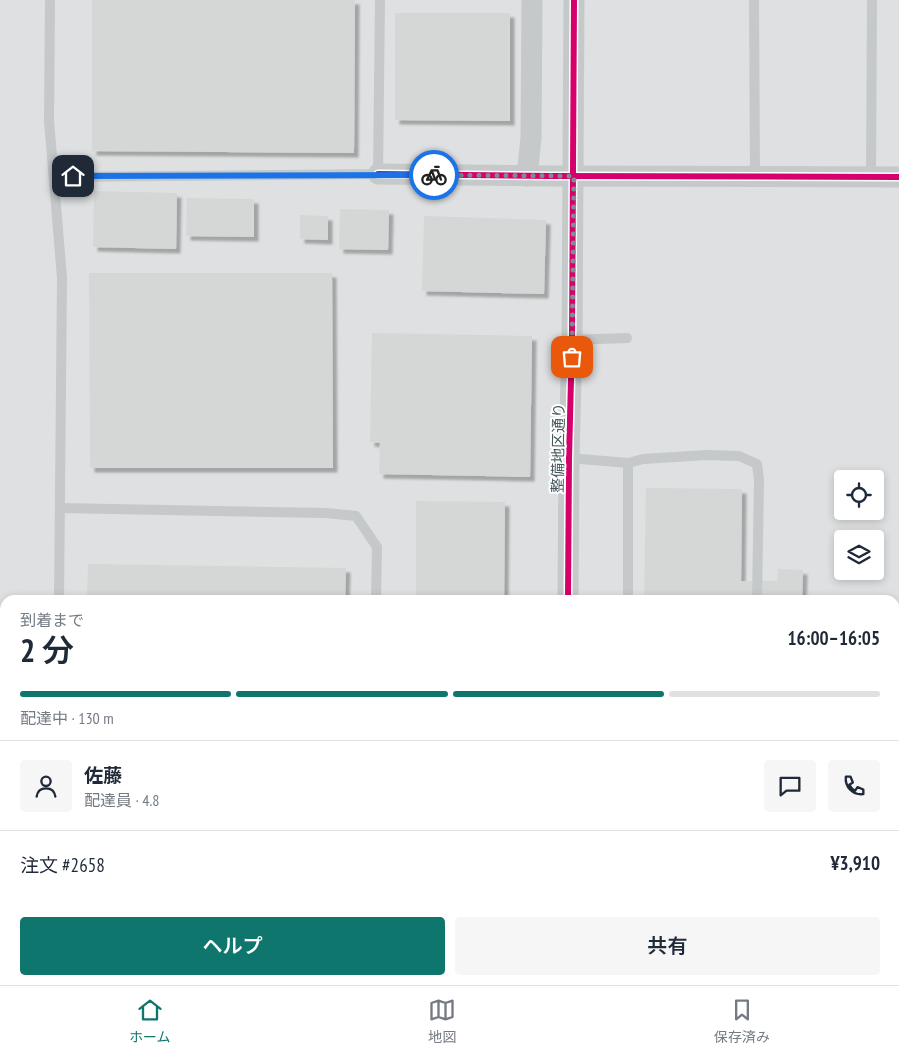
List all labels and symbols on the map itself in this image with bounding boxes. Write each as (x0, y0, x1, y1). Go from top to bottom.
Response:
courier (409, 150, 459, 200)
pin (52, 155, 94, 197)
pin (551, 336, 593, 378)
street label: 整備地区通り (548, 403, 568, 493)

